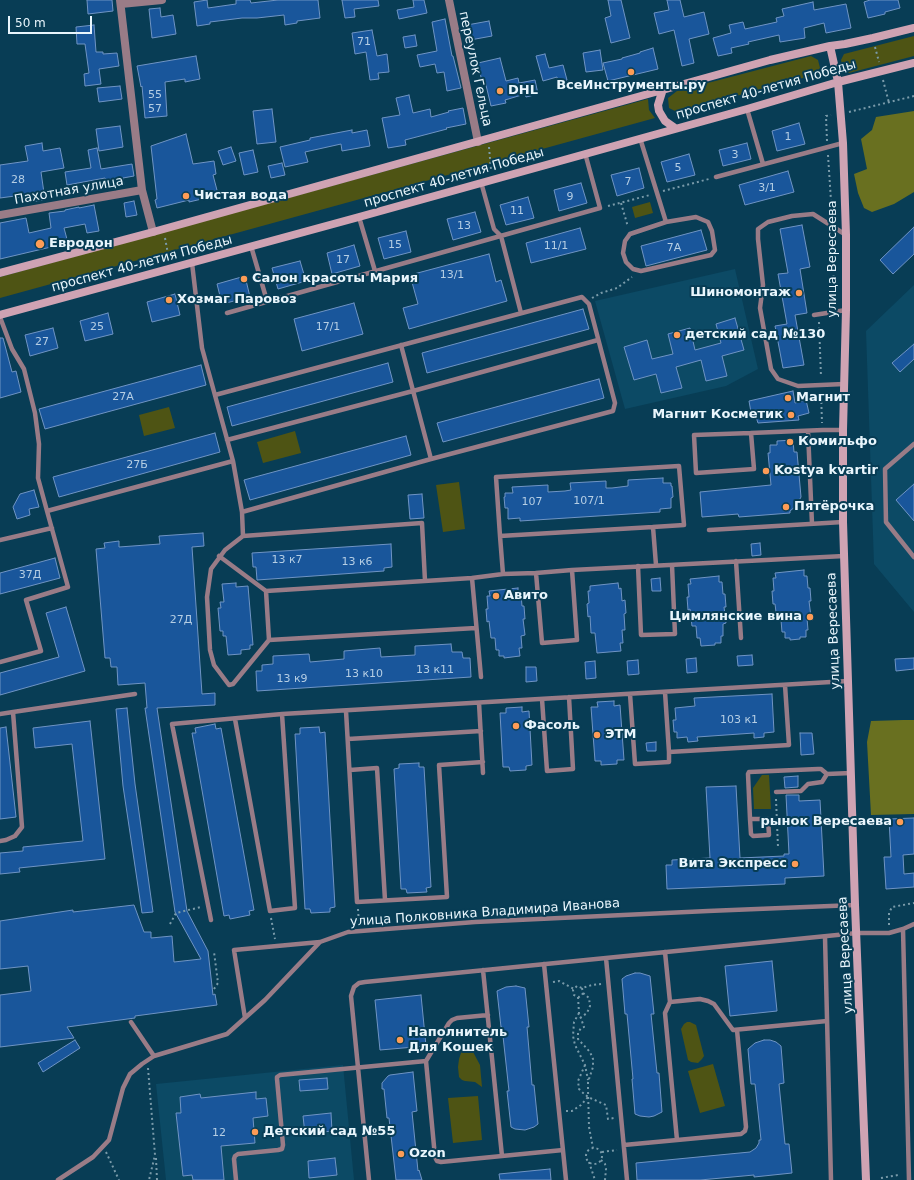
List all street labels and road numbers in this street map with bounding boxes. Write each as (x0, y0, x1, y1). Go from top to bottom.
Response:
street label: переулок Гельца (455, 10, 495, 128)
street label: проспект 40-летия Победы (674, 57, 858, 123)
street label: проспект 40-летия Победы (362, 145, 546, 211)
street label: Пахотная улица (13, 174, 125, 208)
street label: улица Вересаева (825, 200, 841, 318)
street label: проспект 40-летия Победы (50, 232, 234, 296)
street label: улица Вересаева (824, 572, 844, 690)
street label: улица Полковника Владимира Иванова (350, 896, 620, 930)
street label: улица Вересаева (835, 896, 857, 1014)

